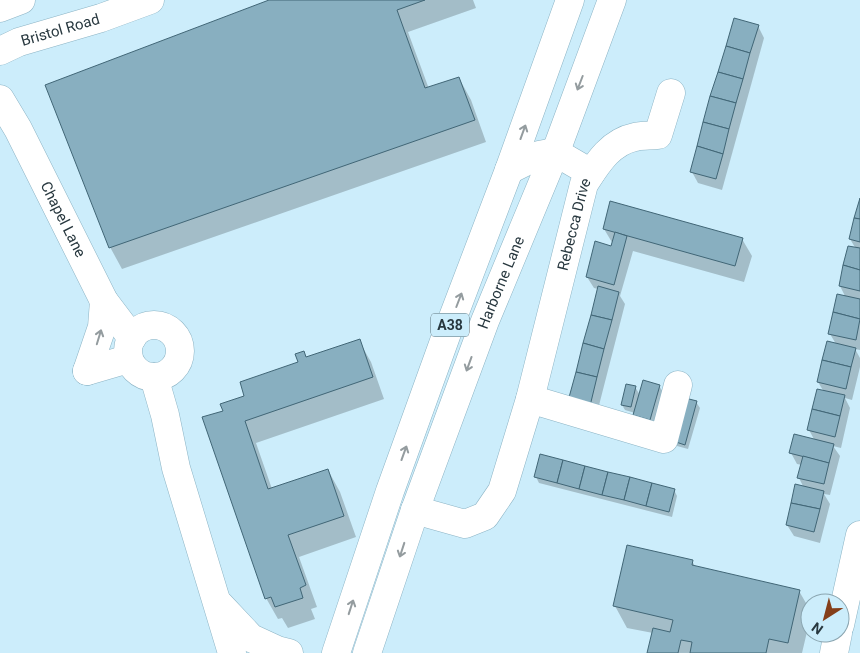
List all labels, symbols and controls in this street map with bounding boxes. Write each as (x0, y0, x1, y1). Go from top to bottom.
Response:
street label: Bristol Road (19, 10, 102, 50)
one-way arrow (575, 75, 584, 90)
one-way arrow (519, 125, 528, 140)
street label: Rebecca Drive (554, 174, 595, 273)
street label: Chapel Lane (37, 178, 90, 260)
street label: Harborne Lane (474, 234, 528, 331)
one-way arrow (455, 293, 465, 308)
road number: A38 (431, 314, 469, 336)
one-way arrow (94, 329, 104, 345)
one-way arrow (464, 356, 473, 371)
one-way arrow (400, 446, 409, 461)
one-way arrow (397, 542, 406, 557)
north arrow (800, 593, 850, 643)
one-way arrow (347, 599, 357, 615)
text: N (809, 619, 826, 638)

